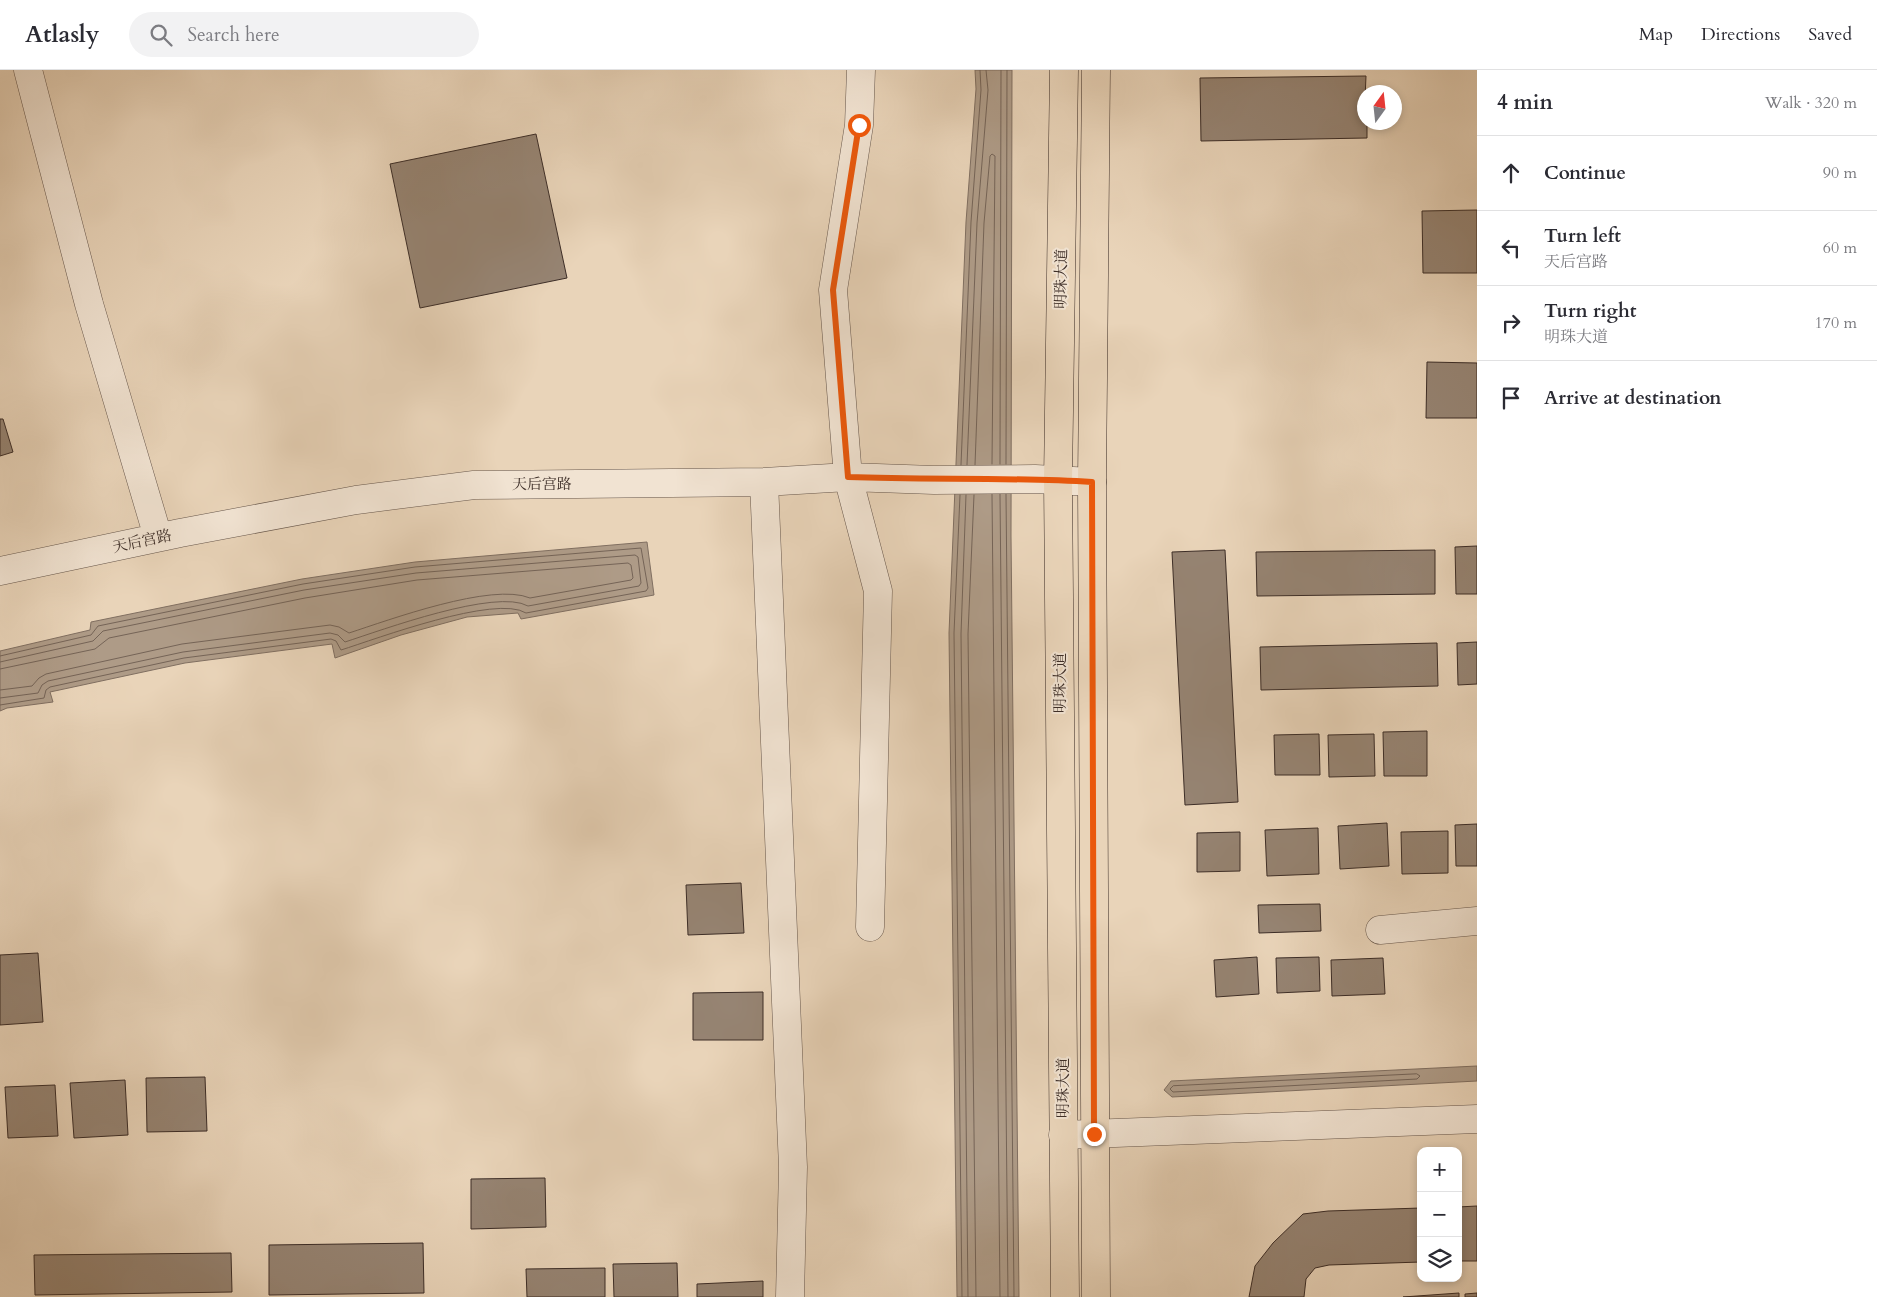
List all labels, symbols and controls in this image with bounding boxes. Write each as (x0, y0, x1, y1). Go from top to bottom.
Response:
search box (129, 12, 479, 57)
text: Atlasly (25, 18, 99, 51)
icon: search (147, 21, 175, 49)
text: Search here (187, 22, 280, 48)
text: Map (1639, 22, 1673, 47)
text: Directions (1701, 22, 1780, 47)
text: Saved (1808, 22, 1852, 47)
north arrow (1357, 85, 1402, 130)
text: 4 min (1497, 88, 1553, 117)
text: Walk · 320 m (1765, 92, 1857, 114)
route start (848, 114, 871, 137)
icon: ahead (1497, 159, 1525, 187)
text: Continue (1544, 160, 1626, 186)
text: 90 m (1823, 162, 1857, 184)
text: Turn left (1544, 223, 1621, 249)
icon: left (1497, 234, 1525, 262)
text: 60 m (1823, 237, 1857, 259)
street label: 明珠大道 (1050, 249, 1072, 309)
text: 天后宫路 (1544, 251, 1608, 273)
text: Turn right (1544, 298, 1636, 324)
icon: right (1497, 309, 1525, 337)
text: 170 m (1815, 312, 1857, 334)
text: 明珠大道 (1544, 326, 1608, 348)
icon: arrive (1497, 384, 1525, 412)
text: Arrive at destination (1544, 385, 1721, 411)
street label: 天后宫路 (512, 474, 572, 494)
street label: 天后宫路 (111, 525, 173, 557)
street label: 明珠大道 (1050, 653, 1070, 713)
street label: 明珠大道 (1053, 1058, 1073, 1118)
route end (1083, 1123, 1106, 1146)
map controls (1417, 1147, 1462, 1282)
button: + (1417, 1147, 1462, 1192)
button: − (1417, 1192, 1462, 1237)
button: layers (1417, 1237, 1462, 1282)

